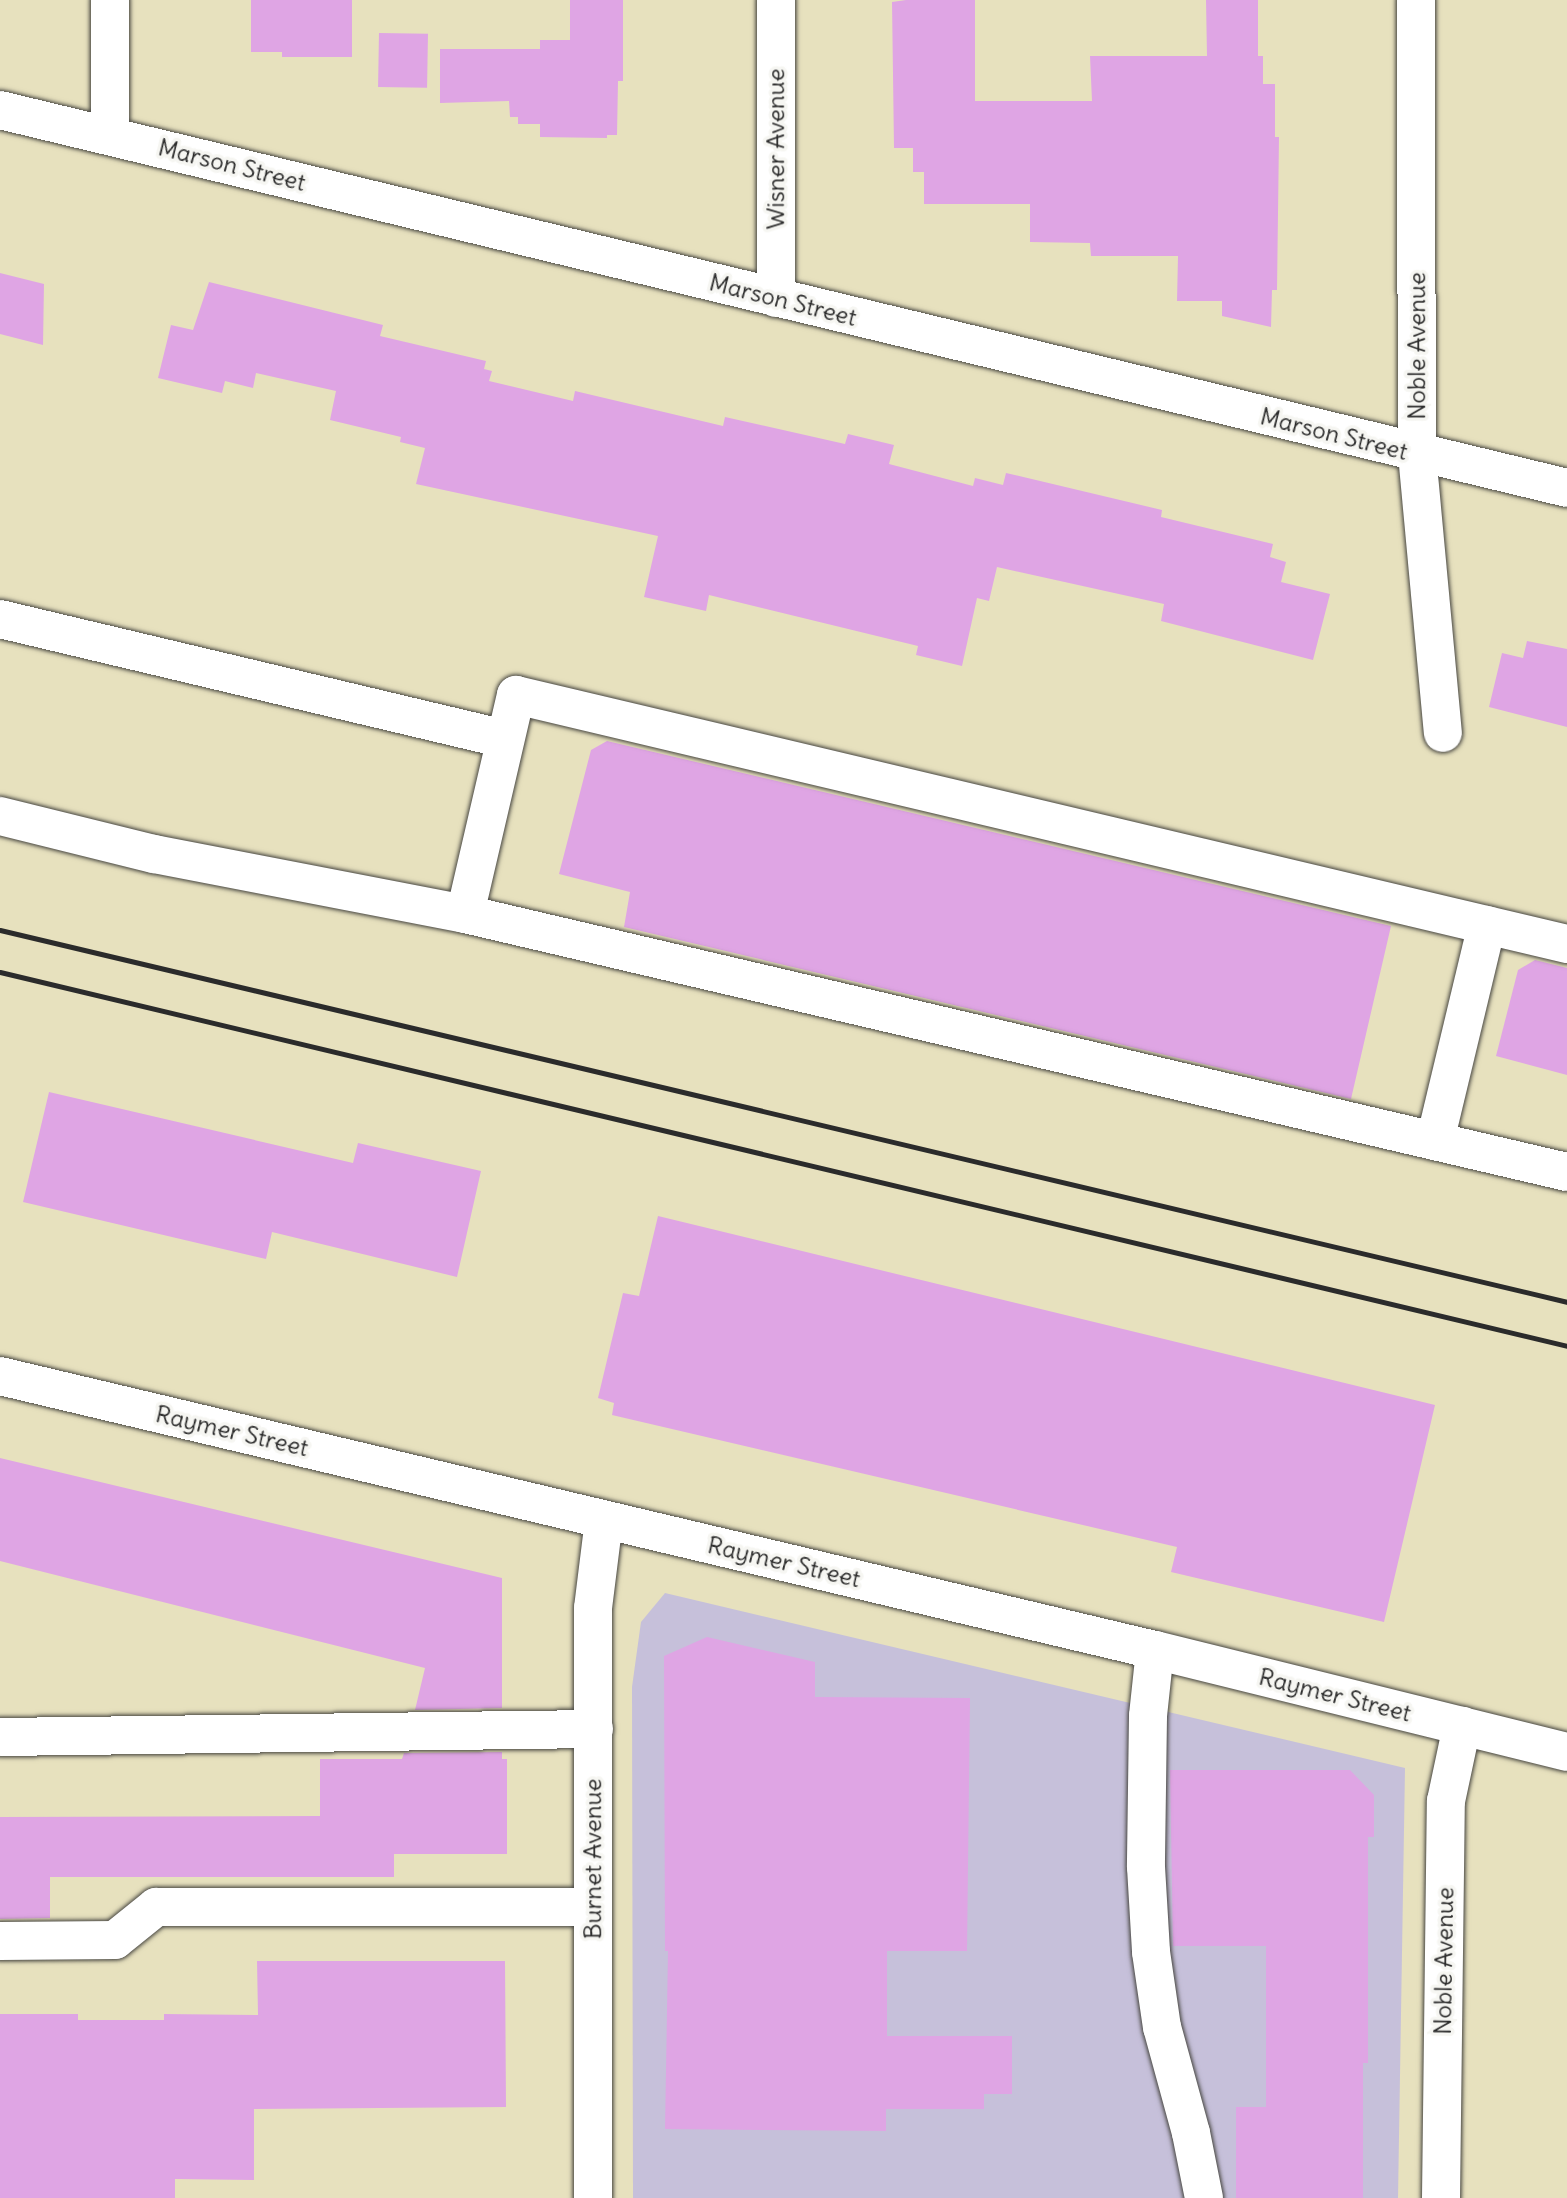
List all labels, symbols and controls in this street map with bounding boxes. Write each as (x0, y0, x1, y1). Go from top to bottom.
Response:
street label: Wisner Avenue (762, 69, 790, 229)
street label: Marson Street (155, 133, 309, 197)
street label: Marson Street (706, 268, 860, 332)
street label: Noble Avenue (1403, 272, 1431, 420)
street label: Marson Street (1257, 402, 1411, 466)
street label: Raymer Street (153, 1399, 311, 1463)
street label: Raymer Street (705, 1530, 863, 1594)
street label: Raymer Street (1256, 1662, 1414, 1728)
street label: Burnet Avenue (579, 1779, 607, 1939)
street label: Noble Avenue (1428, 1887, 1460, 2035)

